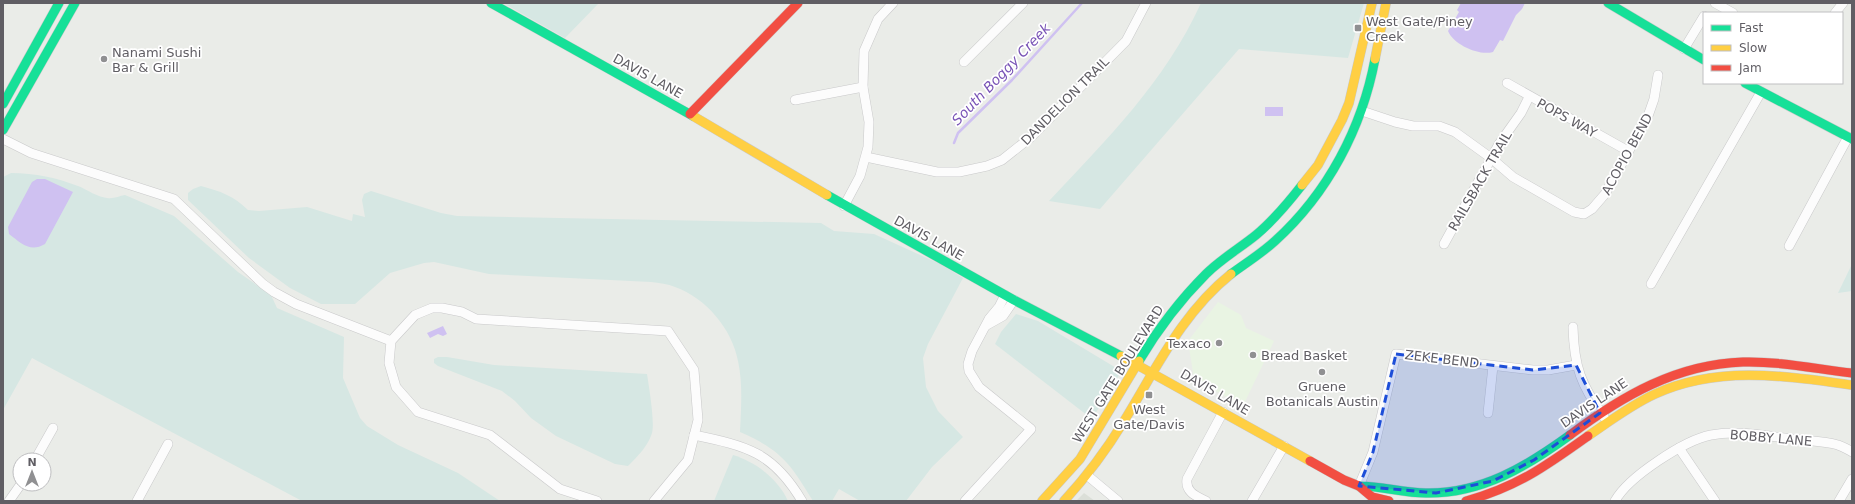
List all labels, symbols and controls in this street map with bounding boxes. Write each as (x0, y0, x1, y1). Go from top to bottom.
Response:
legend (1703, 12, 1843, 84)
place label: West Gate/Piney Creek (1366, 14, 1473, 44)
water label: South Boggy Creek (948, 19, 1054, 128)
text: Fast (1739, 21, 1763, 35)
marker: West Gate/Piney Creek (1353, 23, 1363, 33)
text: Slow (1739, 41, 1767, 55)
place label: Nanami Sushi Bar & Grill (112, 45, 201, 75)
street label: DAVIS LANE (611, 51, 685, 101)
street label: DANDELION TRAIL (1018, 53, 1113, 148)
marker: Nanami Sushi Bar & Grill (99, 54, 109, 64)
text: Jam (1738, 61, 1762, 75)
street label: POPS WAY (1534, 95, 1600, 141)
street label: ACOPIO BEND (1598, 111, 1656, 197)
street label: RAILSBACK TRAIL (1445, 128, 1515, 233)
street label: DAVIS LANE (892, 213, 966, 263)
street label: WEST GATE BOULEVARD (1069, 302, 1167, 446)
place label: Texaco (1166, 336, 1211, 351)
marker: Texaco (1214, 338, 1224, 348)
street label: ZEKE BEND (1404, 347, 1480, 371)
place label: Bread Basket (1261, 348, 1347, 363)
marker: Bread Basket (1248, 350, 1258, 360)
street label: DAVIS LANE (1178, 366, 1252, 418)
marker: Gruene Botanicals Austin (1317, 367, 1327, 377)
street label: DAVIS LANE (1558, 375, 1630, 431)
place label: Gruene Botanicals Austin (1266, 379, 1378, 409)
marker: West Gate/Davis (1144, 390, 1154, 400)
place label: West Gate/Davis (1113, 402, 1185, 432)
street label: BOBBY LANE (1729, 427, 1813, 449)
north arrow (12, 452, 52, 492)
text: N (27, 456, 37, 469)

